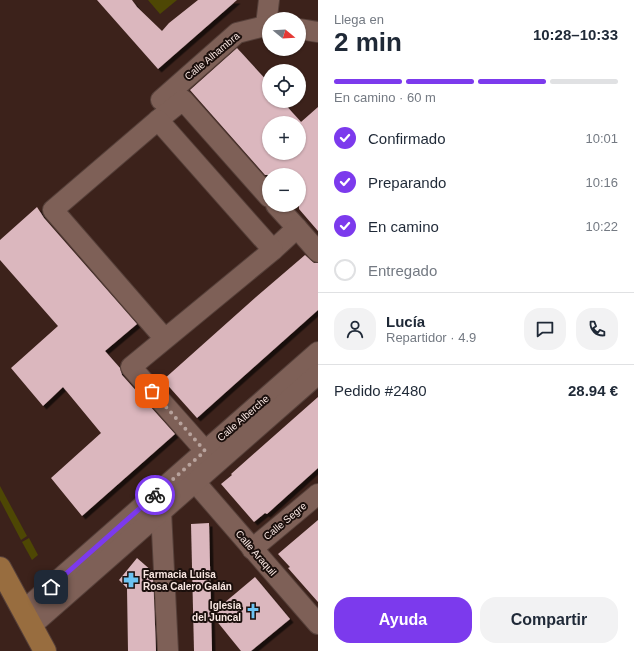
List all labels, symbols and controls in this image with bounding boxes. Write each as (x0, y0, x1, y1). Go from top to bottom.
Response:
north arrow (262, 12, 306, 56)
map controls (262, 12, 306, 212)
text: Llega en (334, 12, 384, 27)
text: 10:28–10:33 (533, 26, 618, 43)
text: 2 min (334, 27, 402, 57)
street label: Calle Alhambra (182, 30, 242, 82)
button: locate (262, 64, 306, 108)
text: En camino · 60 m (334, 90, 436, 105)
button: + (262, 116, 306, 160)
icon: check (334, 127, 356, 149)
text: Confirmado (368, 130, 446, 147)
text: 10:01 (585, 131, 618, 146)
button: − (262, 168, 306, 212)
icon: check (334, 171, 356, 193)
text: Preparando (368, 174, 446, 191)
text: 10:16 (585, 175, 618, 190)
icon: check (334, 215, 356, 237)
text: En camino (368, 218, 439, 235)
text: 10:22 (585, 219, 618, 234)
text: Entregado (368, 262, 437, 279)
button: person (334, 308, 376, 350)
button: chat (524, 308, 566, 350)
button: phone (576, 308, 618, 350)
text: Lucía (386, 313, 425, 330)
text: Repartidor · 4.9 (386, 330, 476, 345)
pin (135, 374, 169, 408)
icon: bag (141, 380, 163, 402)
text: Pedido #2480 (334, 382, 427, 399)
text: 28.94 € (568, 382, 618, 399)
street label: Calle Alberche (215, 392, 271, 443)
courier (135, 475, 175, 515)
icon: bike (144, 484, 166, 506)
street label: Calle Segre (261, 500, 309, 542)
street label: Calle Araquil (233, 528, 279, 578)
place label: Farmacia Luisa Rosa Calero Galán (143, 569, 232, 592)
pin (34, 570, 68, 604)
pharmacy icon: Farmacia Luisa Rosa Calero Galán (122, 571, 140, 589)
icon: home (40, 576, 62, 598)
button: Ayuda (334, 597, 472, 643)
button: Compartir (480, 597, 618, 643)
place label: Iglesia del Juncal (192, 600, 241, 623)
church icon: Iglesia del Juncal (244, 602, 262, 620)

